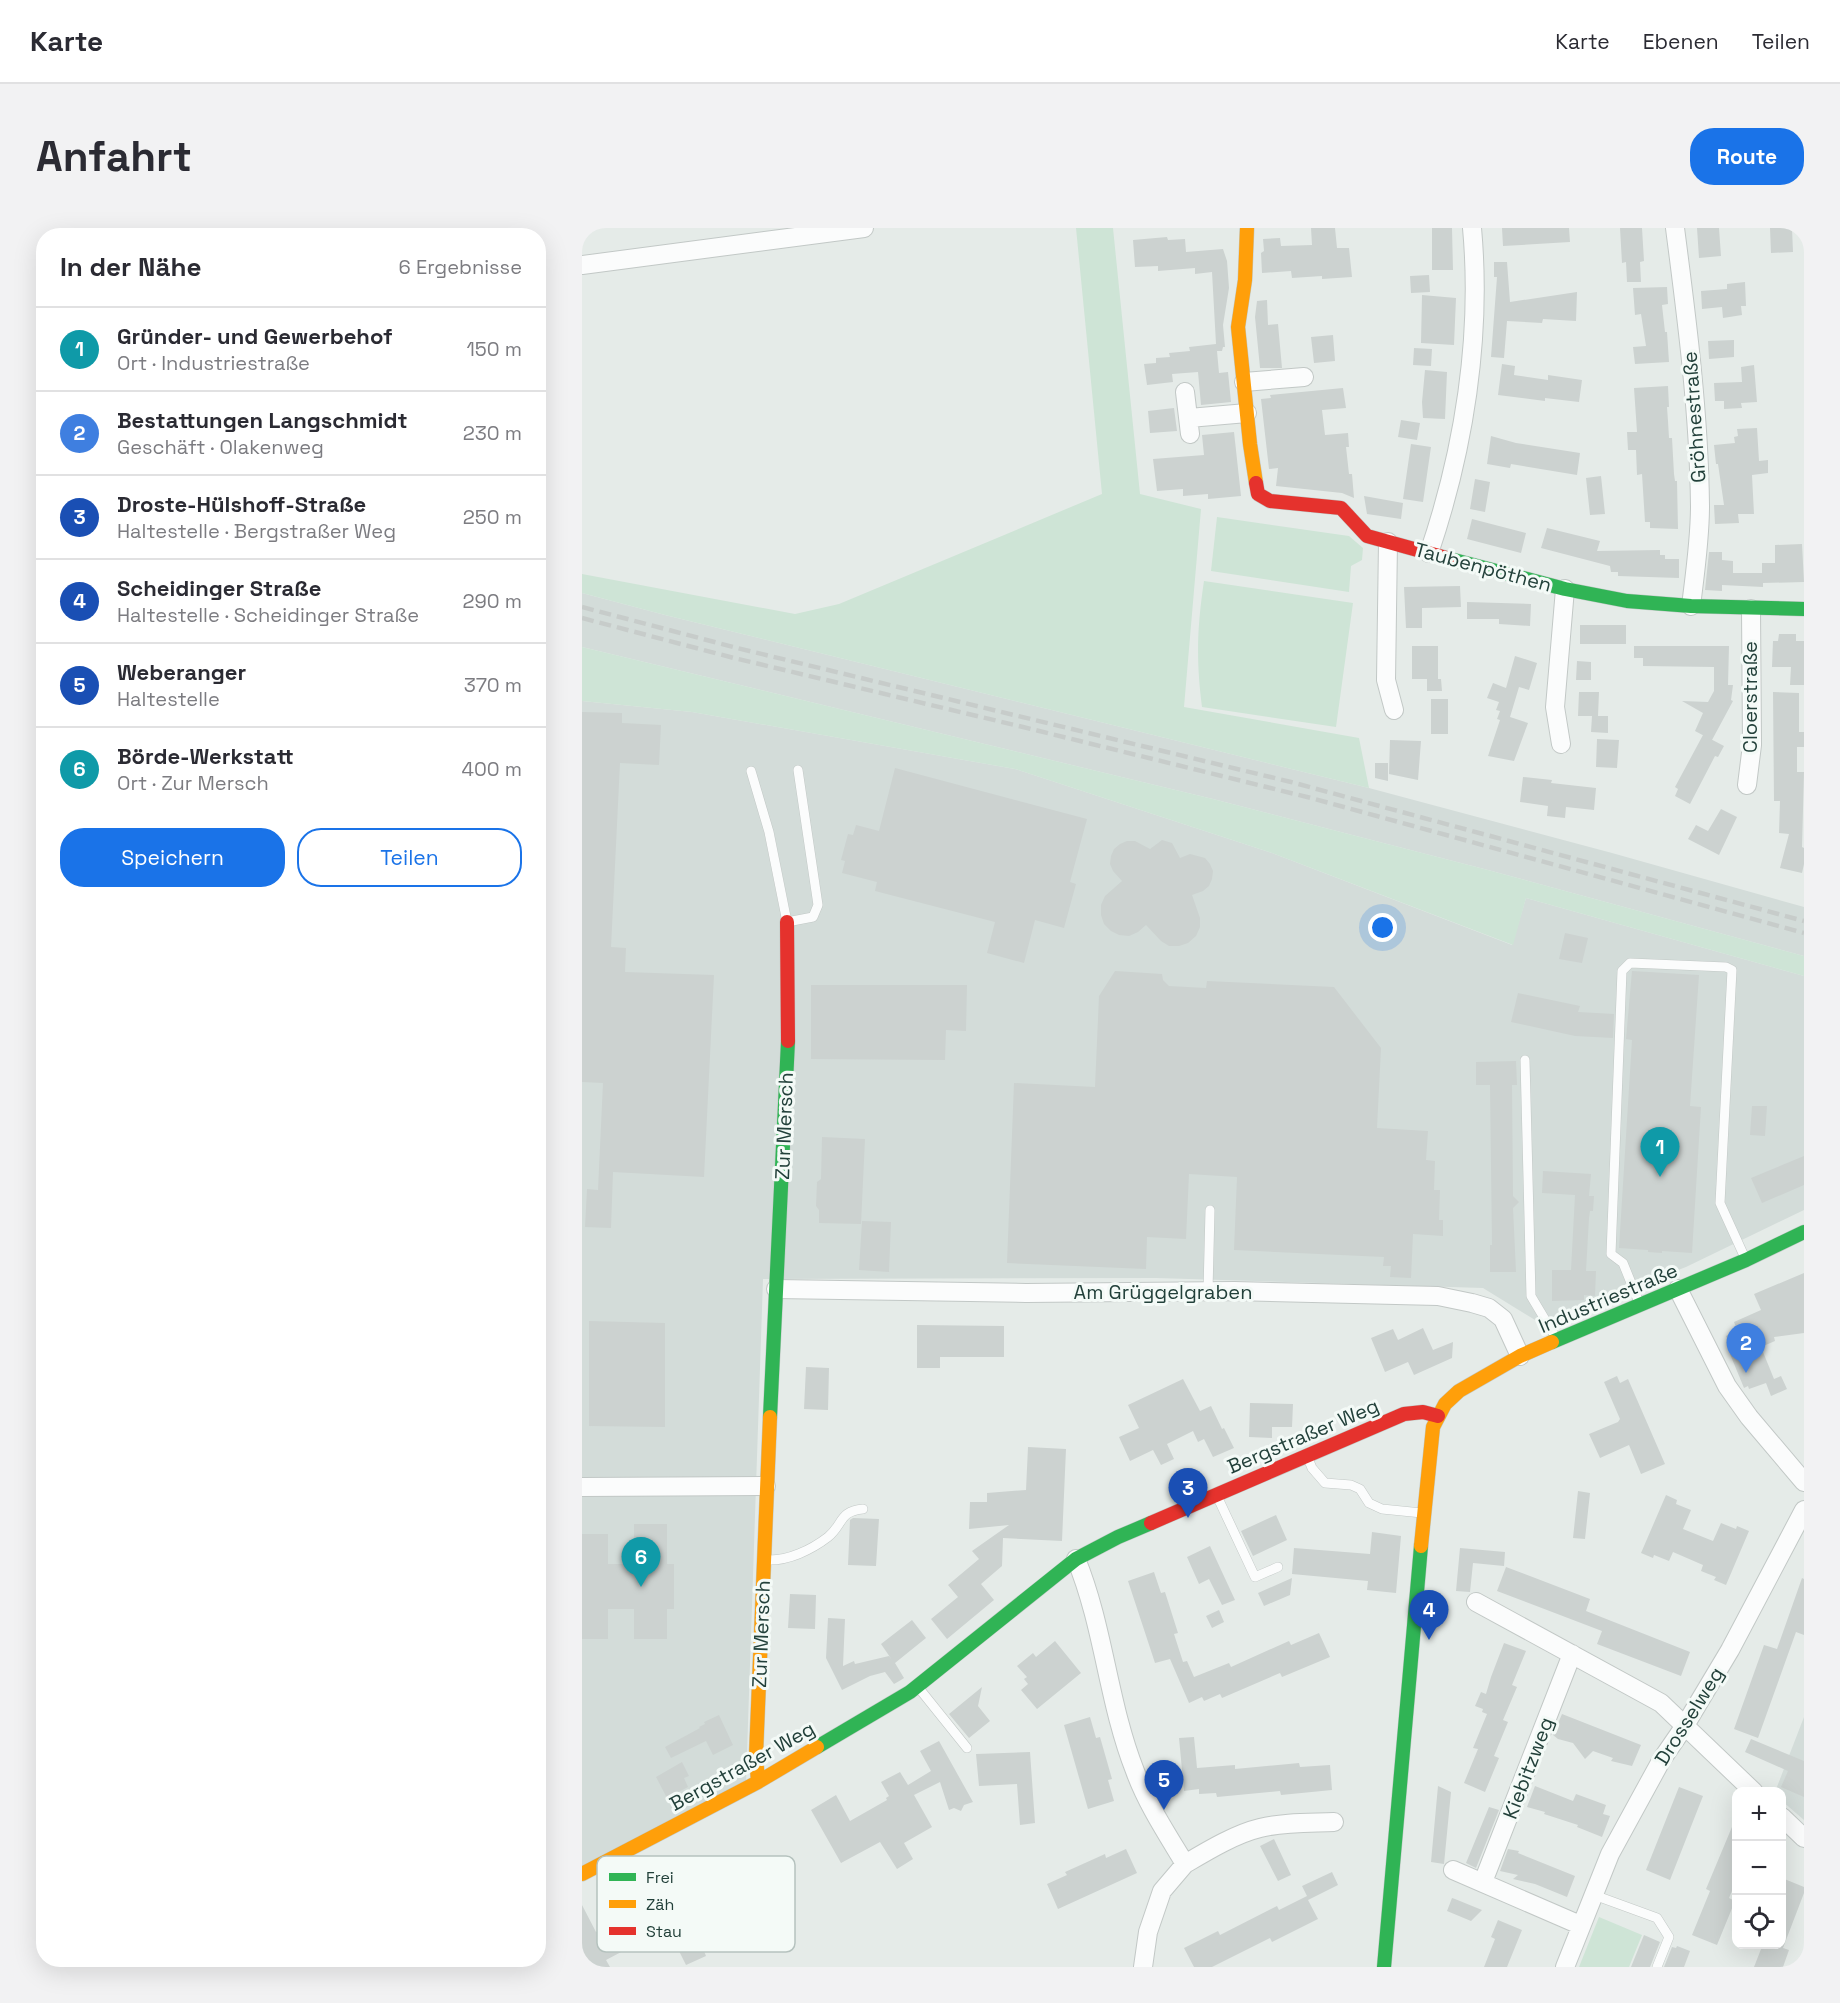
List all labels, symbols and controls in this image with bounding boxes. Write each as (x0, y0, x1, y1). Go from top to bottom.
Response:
text: Karte (30, 23, 103, 59)
text: Karte (1555, 28, 1610, 55)
text: Ebenen (1643, 28, 1719, 55)
text: Teilen (1752, 28, 1810, 55)
button: Route (1690, 128, 1804, 185)
text: Anfahrt (36, 130, 192, 183)
text: In der Nähe (60, 250, 201, 284)
text: 6 Ergebnisse (399, 254, 522, 280)
text: Gründer- und Gewerbehof (117, 322, 393, 350)
text: 1 (75, 336, 84, 362)
text: 150 m (467, 336, 522, 362)
text: Ort · Industriestraße (117, 350, 310, 376)
street label: Gröhnestraße (1676, 350, 1712, 484)
text: Bestattungen Langschmidt (117, 406, 407, 434)
text: 2 (74, 420, 85, 446)
text: 230 m (463, 420, 522, 446)
text: Geschäft · Olakenweg (117, 434, 324, 460)
text: Droste-Hülshoff-Straße (117, 490, 366, 518)
text: 3 (73, 504, 86, 530)
text: 250 m (463, 504, 522, 530)
text: Haltestelle · Bergstraßer Weg (117, 518, 396, 544)
street label: Taubenpöthen (1412, 536, 1554, 598)
text: Scheidinger Straße (117, 574, 321, 602)
text: 4 (73, 588, 86, 614)
text: 290 m (463, 588, 522, 614)
text: Haltestelle · Scheidinger Straße (117, 602, 419, 628)
street label: Cloerstraße (1737, 641, 1763, 753)
text: Weberanger (117, 658, 246, 686)
text: 5 (74, 672, 86, 698)
text: 370 m (464, 672, 522, 698)
text: Haltestelle (117, 686, 220, 712)
text: Börde-Werkstatt (117, 742, 294, 770)
text: 6 (73, 756, 86, 782)
text: 400 m (462, 756, 522, 782)
text: Ort · Zur Mersch (117, 770, 269, 796)
button: Speichern (60, 828, 285, 887)
button: Teilen (297, 828, 522, 887)
your location (1368, 913, 1397, 942)
street label: Zur Mersch (769, 1072, 799, 1180)
pin: 1 (1640, 1128, 1680, 1177)
street label: Industriestraße (1534, 1257, 1682, 1339)
street label: Am Grüggelgraben (1074, 1279, 1252, 1305)
pin: 2 (1726, 1324, 1766, 1373)
street label: Bergstraßer Weg (1223, 1392, 1383, 1480)
pin: 3 (1168, 1468, 1208, 1518)
pin: 6 (622, 1538, 660, 1587)
street label: Zur Mersch (746, 1580, 776, 1688)
pin: 4 (1410, 1590, 1448, 1640)
street label: Drosselweg (1649, 1662, 1729, 1770)
street label: Kiebitzweg (1497, 1713, 1559, 1823)
street label: Bergstraßer Weg (665, 1715, 819, 1817)
pin: 5 (1144, 1760, 1184, 1810)
map controls (1732, 1787, 1786, 1949)
button: + (1732, 1787, 1786, 1841)
button: − (1732, 1841, 1786, 1895)
legend (597, 1856, 795, 1952)
text: Frei (646, 1867, 674, 1888)
text: Zäh (646, 1894, 674, 1915)
button: locate (1732, 1895, 1786, 1949)
text: Stau (646, 1921, 682, 1942)

